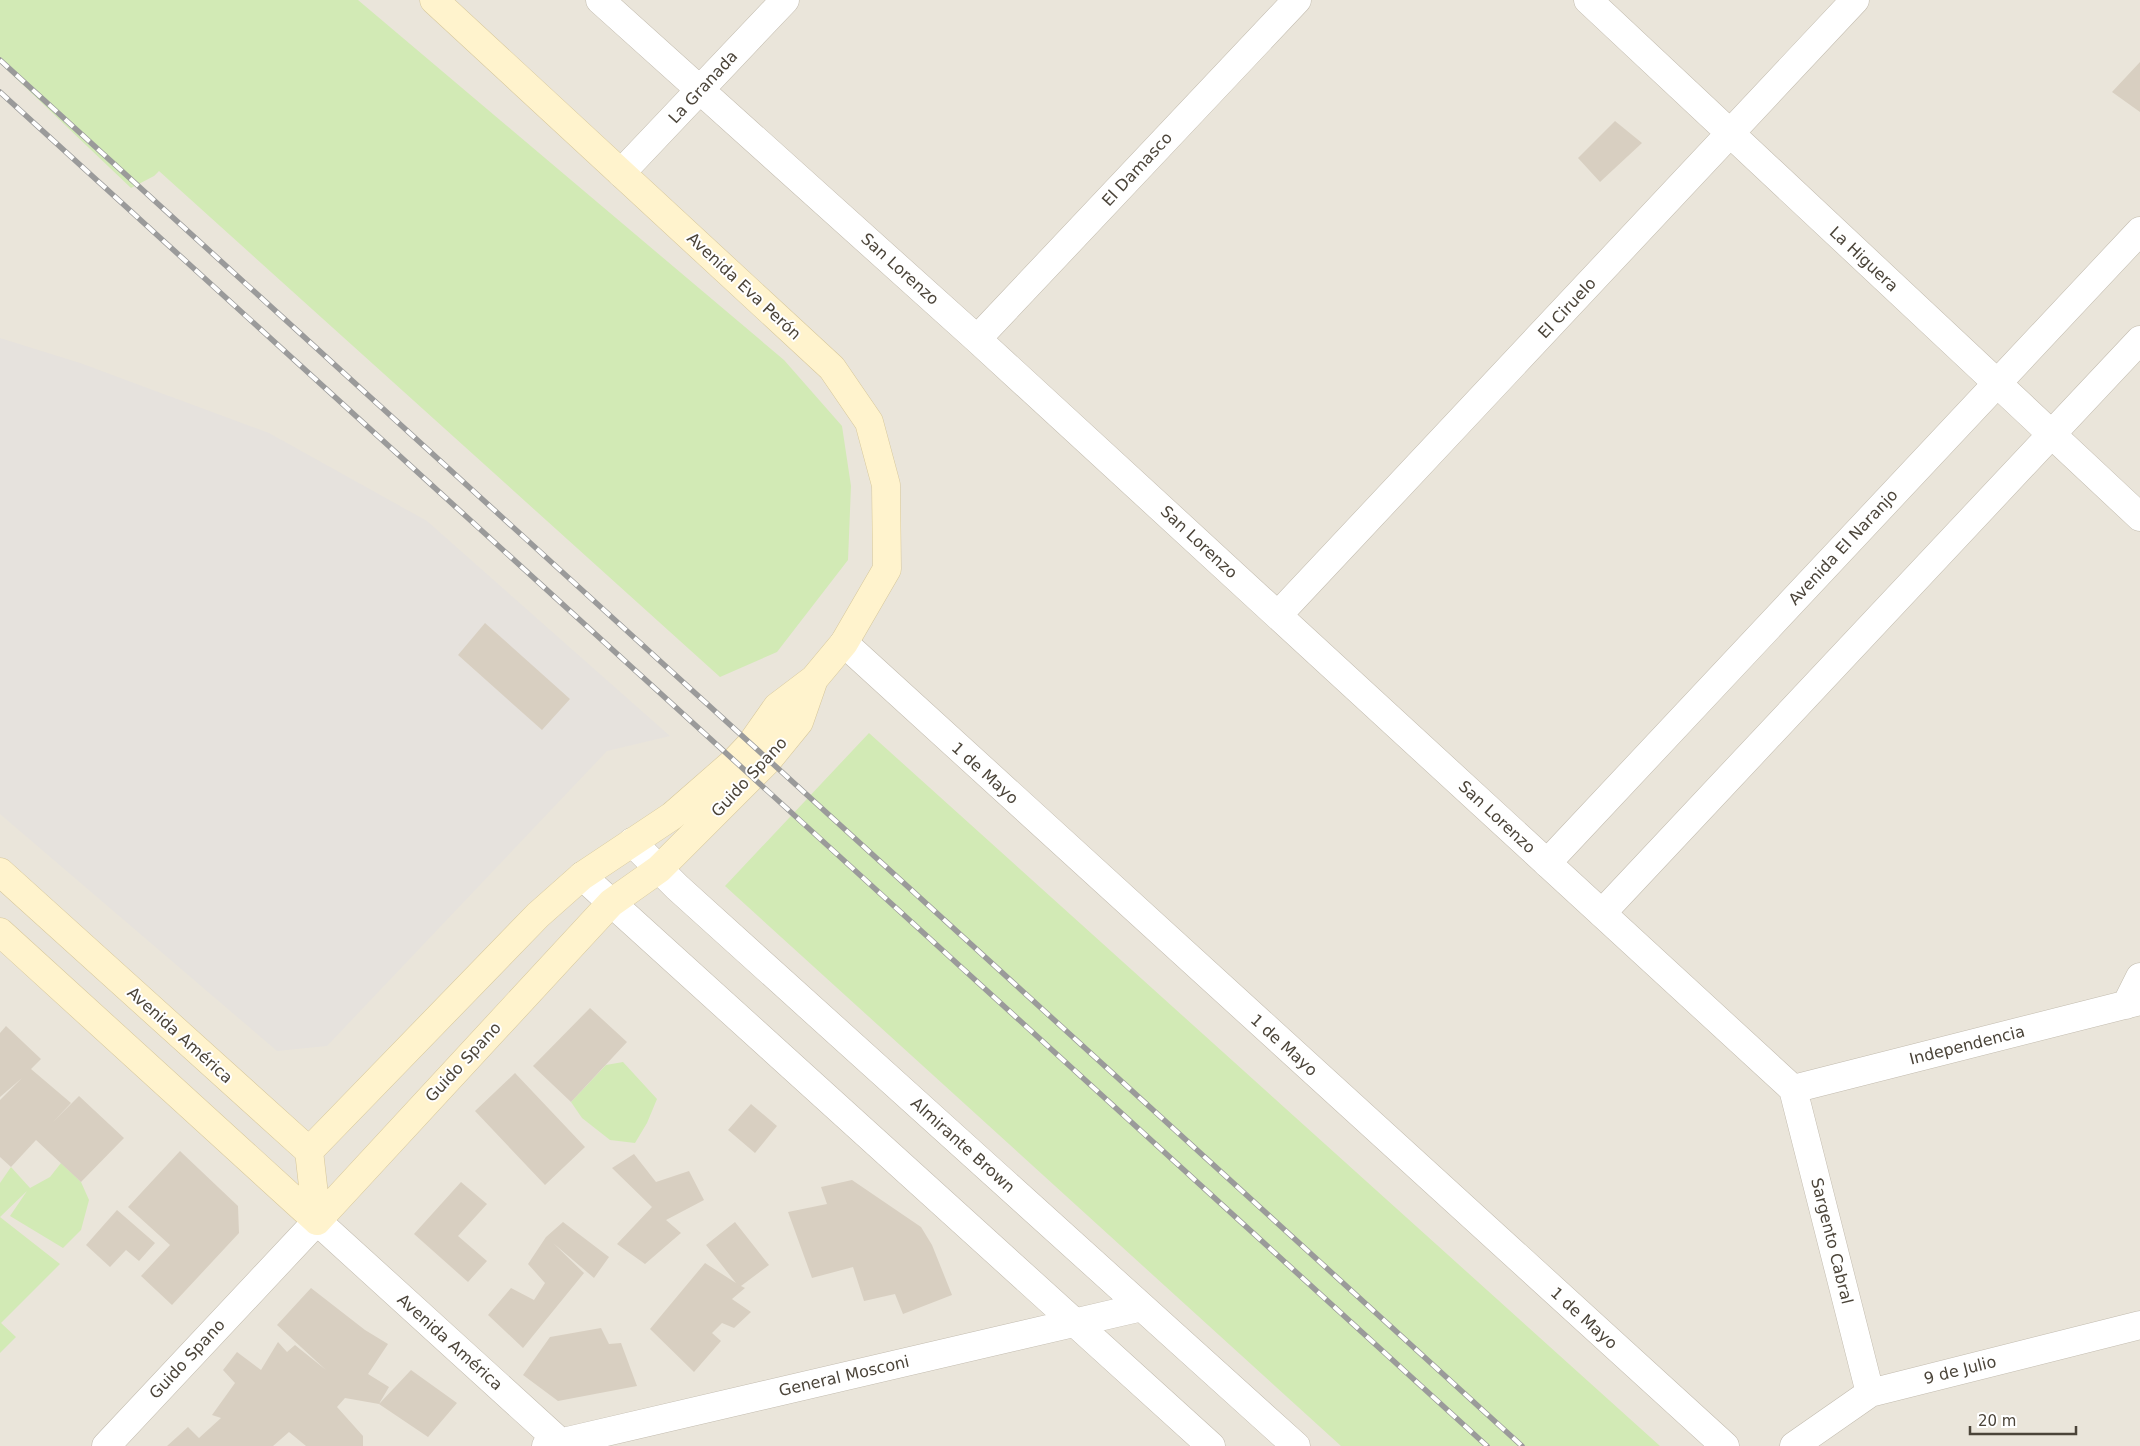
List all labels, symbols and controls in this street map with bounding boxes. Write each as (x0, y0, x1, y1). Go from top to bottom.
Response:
street label: La Granada (665, 47, 741, 127)
street label: El Damasco (1098, 128, 1176, 210)
street label: La Higuera (1826, 222, 1902, 296)
street label: Avenida Eva Perón (683, 228, 805, 344)
street label: San Lorenzo (857, 229, 943, 309)
street label: El Ciruelo (1534, 274, 1600, 342)
street label: Avenida El Naranjo (1785, 485, 1901, 609)
street label: San Lorenzo (1157, 502, 1241, 582)
street label: Guido Spano (707, 733, 791, 821)
street label: 1 de Mayo (948, 738, 1022, 808)
street label: San Lorenzo (1455, 777, 1539, 857)
street label: Avenida América (123, 983, 237, 1087)
street label: 1 de Mayo (1247, 1010, 1321, 1080)
street label: Guido Spano (421, 1018, 505, 1106)
street label: Independencia (1907, 1021, 2027, 1069)
street label: Almirante Brown (907, 1093, 1019, 1197)
street label: Sargento Cabral (1807, 1176, 1857, 1306)
street label: 1 de Mayo (1547, 1283, 1621, 1353)
street label: Avenida América (393, 1290, 507, 1394)
street label: Guido Spano (145, 1315, 229, 1403)
street label: General Mosconi (777, 1352, 911, 1400)
street label: 9 de Julio (1922, 1352, 1998, 1388)
scale bar (1970, 1404, 2076, 1436)
text: 20 m (1978, 1412, 2016, 1430)

